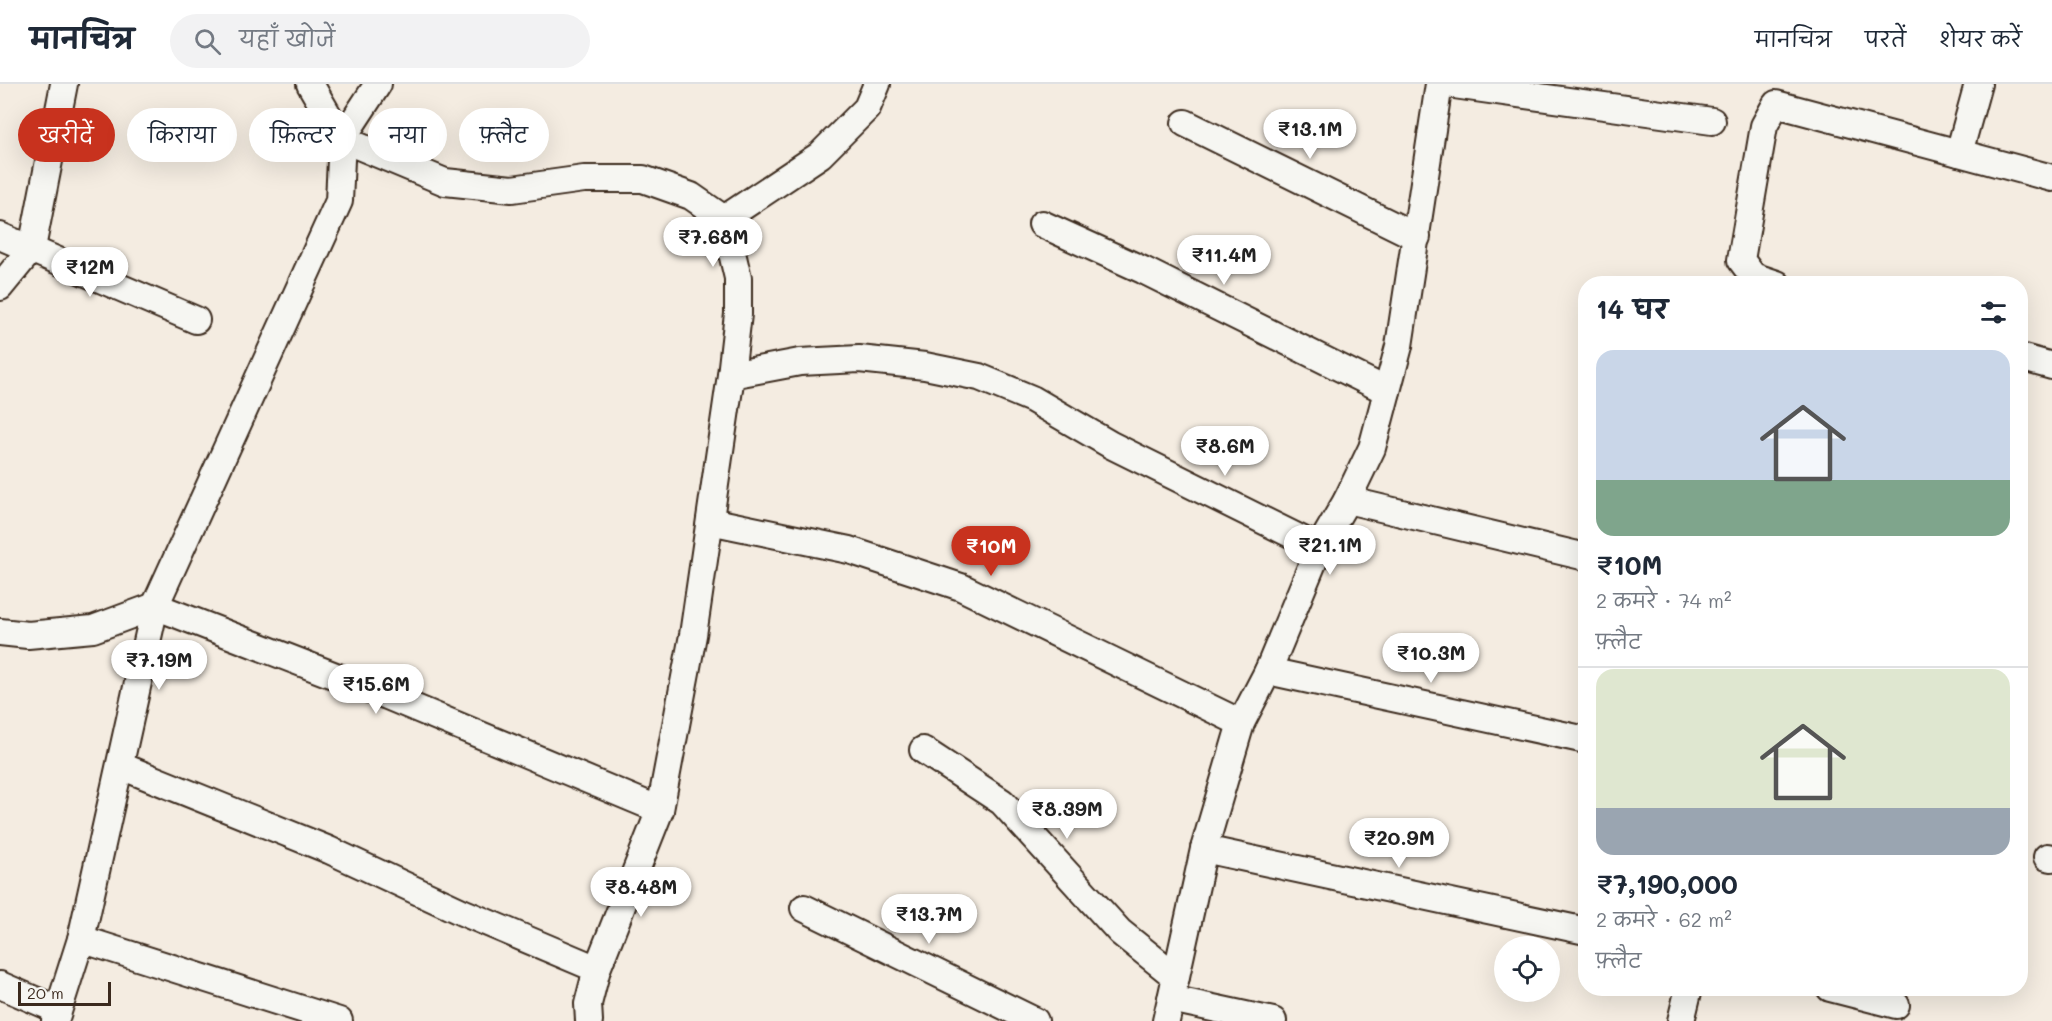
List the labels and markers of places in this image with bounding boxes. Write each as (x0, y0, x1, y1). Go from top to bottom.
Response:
pin: ₹13.1M (1261, 109, 1359, 160)
pin: ₹7.68M (664, 217, 762, 268)
pin: ₹11.4M (1175, 235, 1273, 286)
pin: ₹12M (54, 247, 126, 298)
pin: ₹8.6M (1183, 426, 1267, 477)
pin: ₹21.1M (1281, 525, 1379, 576)
pin: ₹10M (955, 526, 1027, 577)
pin: ₹10.3M (1382, 633, 1480, 684)
pin: ₹7.19M (110, 640, 208, 691)
pin: ₹15.6M (327, 664, 425, 715)
pin: ₹8.39M (1018, 789, 1116, 840)
pin: ₹20.9M (1350, 818, 1448, 869)
pin: ₹8.48M (592, 867, 690, 918)
pin: ₹13.7M (880, 894, 978, 945)

